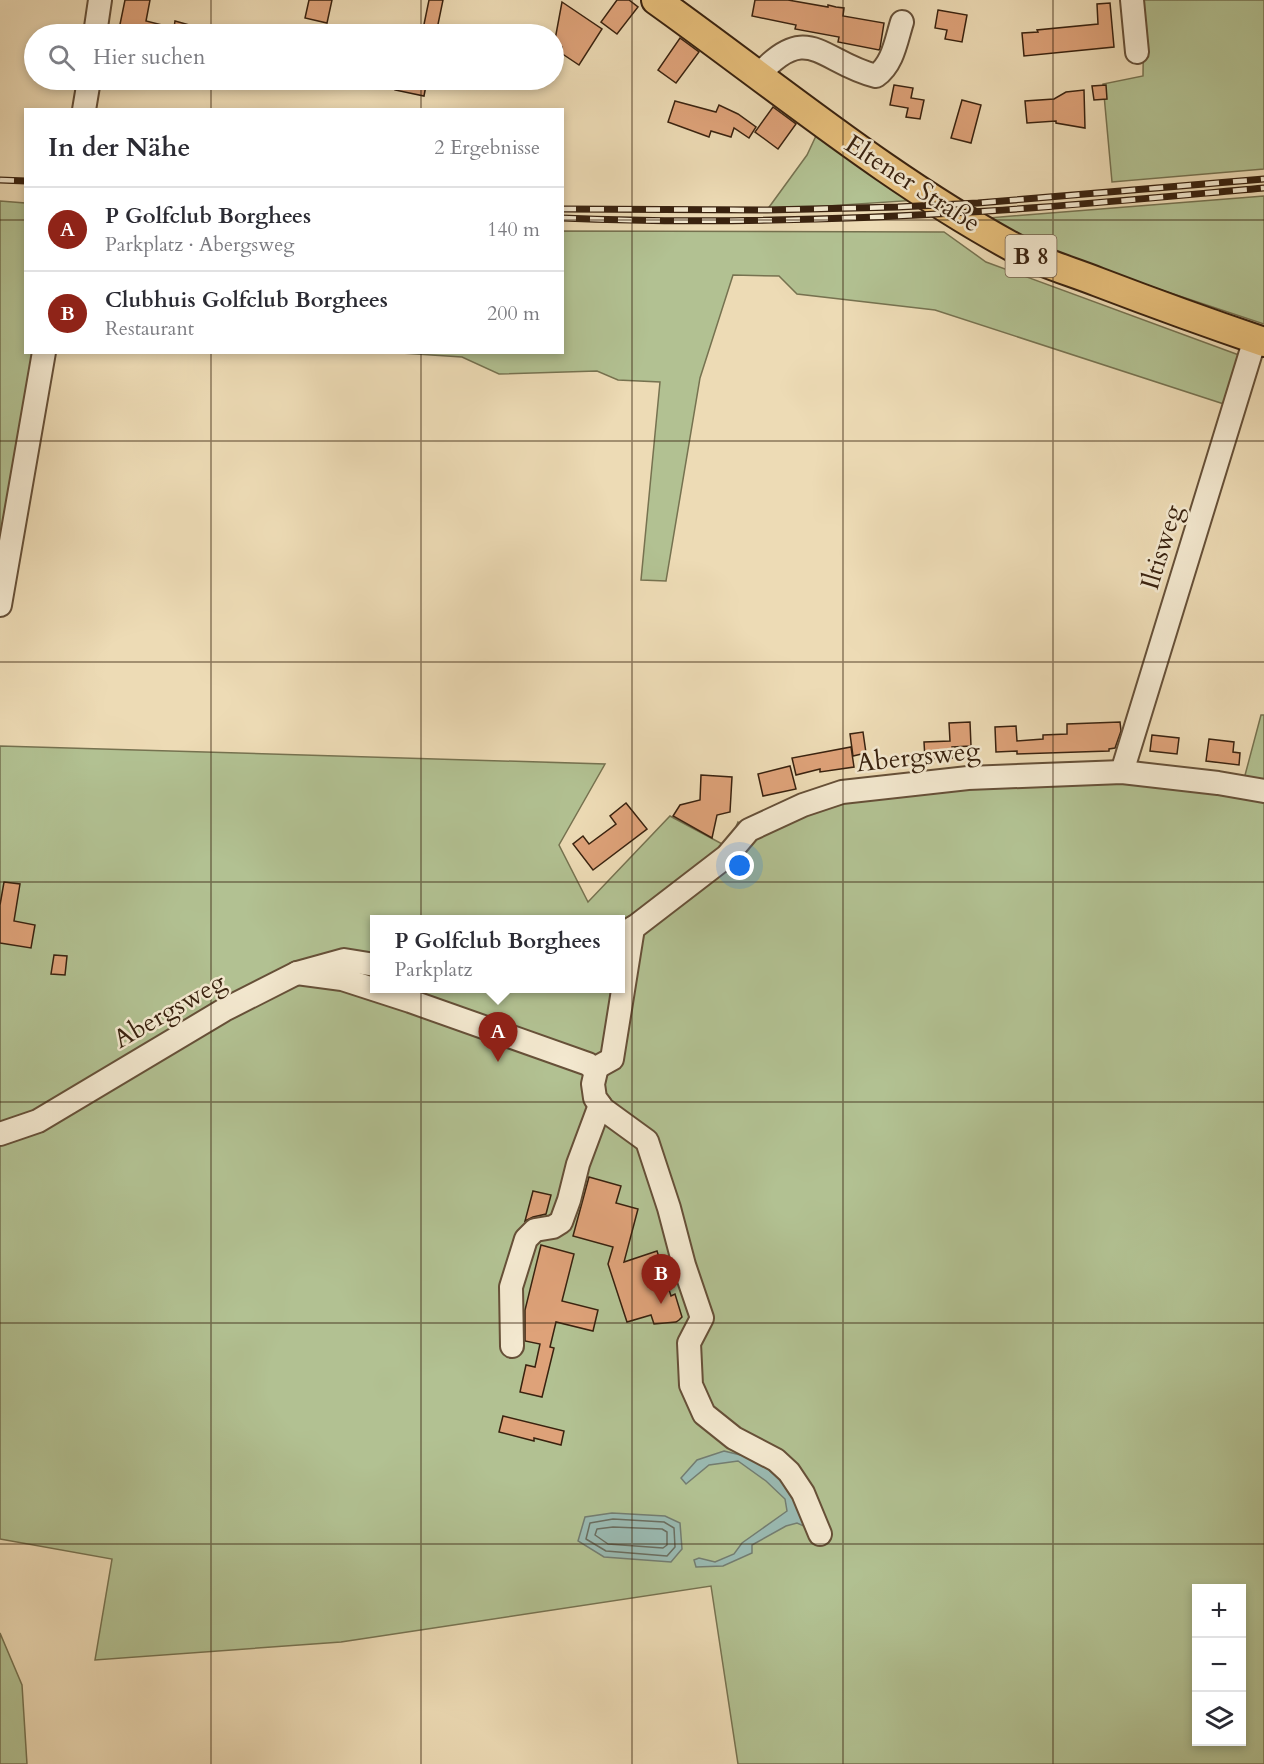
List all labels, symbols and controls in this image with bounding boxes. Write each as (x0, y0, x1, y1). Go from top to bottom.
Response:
search box (24, 24, 564, 90)
icon: search (45, 41, 78, 74)
text: Hier suchen (93, 42, 206, 72)
street label: Eltener Straße (838, 127, 987, 240)
text: In der Nähe (48, 130, 190, 165)
text: 2 Ergebnisse (434, 134, 540, 161)
text: P Golfclub Borghees (105, 201, 311, 231)
text: A (60, 216, 75, 243)
text: 140 m (487, 216, 540, 243)
text: Parkplatz · Abergsweg (105, 231, 294, 258)
road number: B 8 (1006, 235, 1056, 277)
text: Clubhuis Golfclub Borghees (105, 285, 388, 315)
text: B (60, 300, 75, 327)
text: 200 m (487, 300, 540, 327)
text: Restaurant (105, 315, 194, 342)
street label: Iltisweg (1132, 500, 1191, 594)
street label: Abergsweg (854, 733, 982, 780)
your location (725, 851, 754, 880)
popup (370, 915, 625, 993)
text: P Golfclub Borghees (394, 926, 601, 956)
text: Parkplatz (394, 956, 473, 983)
street label: Abergsweg (107, 964, 232, 1057)
pin: A (478, 1012, 518, 1062)
pin: B (642, 1254, 680, 1304)
map controls (1192, 1584, 1246, 1746)
button: + (1192, 1584, 1246, 1638)
button: − (1192, 1638, 1246, 1692)
button: layers (1192, 1692, 1246, 1746)

